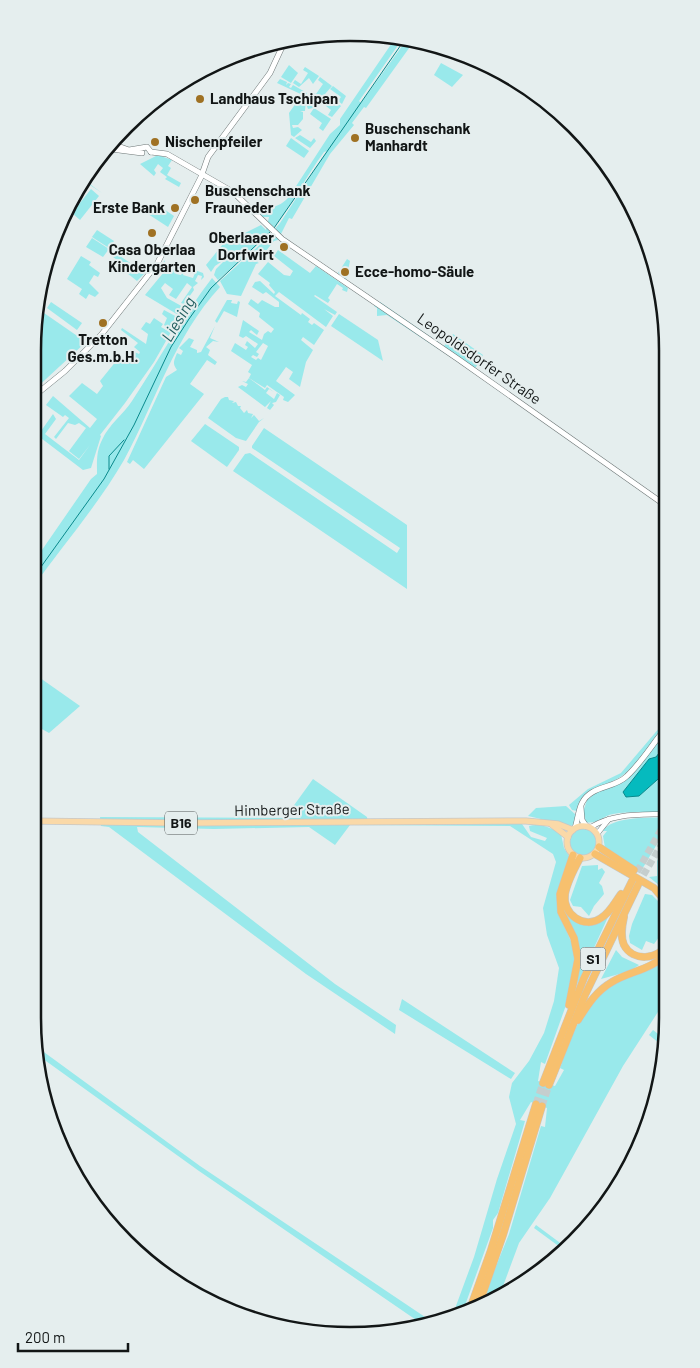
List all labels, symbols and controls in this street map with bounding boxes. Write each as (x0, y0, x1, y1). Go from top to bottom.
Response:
place label: Landhaus Tschipan (210, 89, 338, 107)
marker: Landhaus Tschipan (194, 93, 206, 105)
place label: Buschenschank Manhardt (365, 119, 470, 154)
place label: Nischenpfeiler (165, 132, 263, 150)
marker: Buschenschank Manhardt (349, 132, 361, 144)
marker: Nischenpfeiler (149, 136, 161, 148)
place label: Buschenschank Frauneder (205, 181, 310, 216)
marker: Buschenschank Frauneder (189, 194, 201, 206)
place label: Erste Bank (93, 198, 165, 216)
marker: Erste Bank (169, 202, 181, 214)
marker: Casa Oberlaa Kindergarten (146, 227, 158, 239)
place label: Oberlaaer Dorfwirt (209, 228, 274, 263)
place label: Casa Oberlaa Kindergarten (108, 240, 196, 275)
marker: Oberlaaer Dorfwirt (278, 241, 290, 253)
place label: Ecce-homo-Säule (355, 262, 474, 280)
marker: Ecce-homo-Säule (339, 266, 351, 278)
water label: Liesing (157, 293, 198, 345)
street label: Leopoldsdorfer Straße (414, 309, 545, 408)
marker: Tretton Ges.m.b.H. (97, 317, 109, 329)
place label: Tretton Ges.m.b.H. (67, 330, 139, 365)
street label: Himberger Straße (234, 799, 350, 819)
road number: B16 (165, 811, 197, 834)
road number: S1 (580, 948, 606, 971)
scale bar (18, 1320, 128, 1352)
text: 200 m (25, 1328, 65, 1346)

